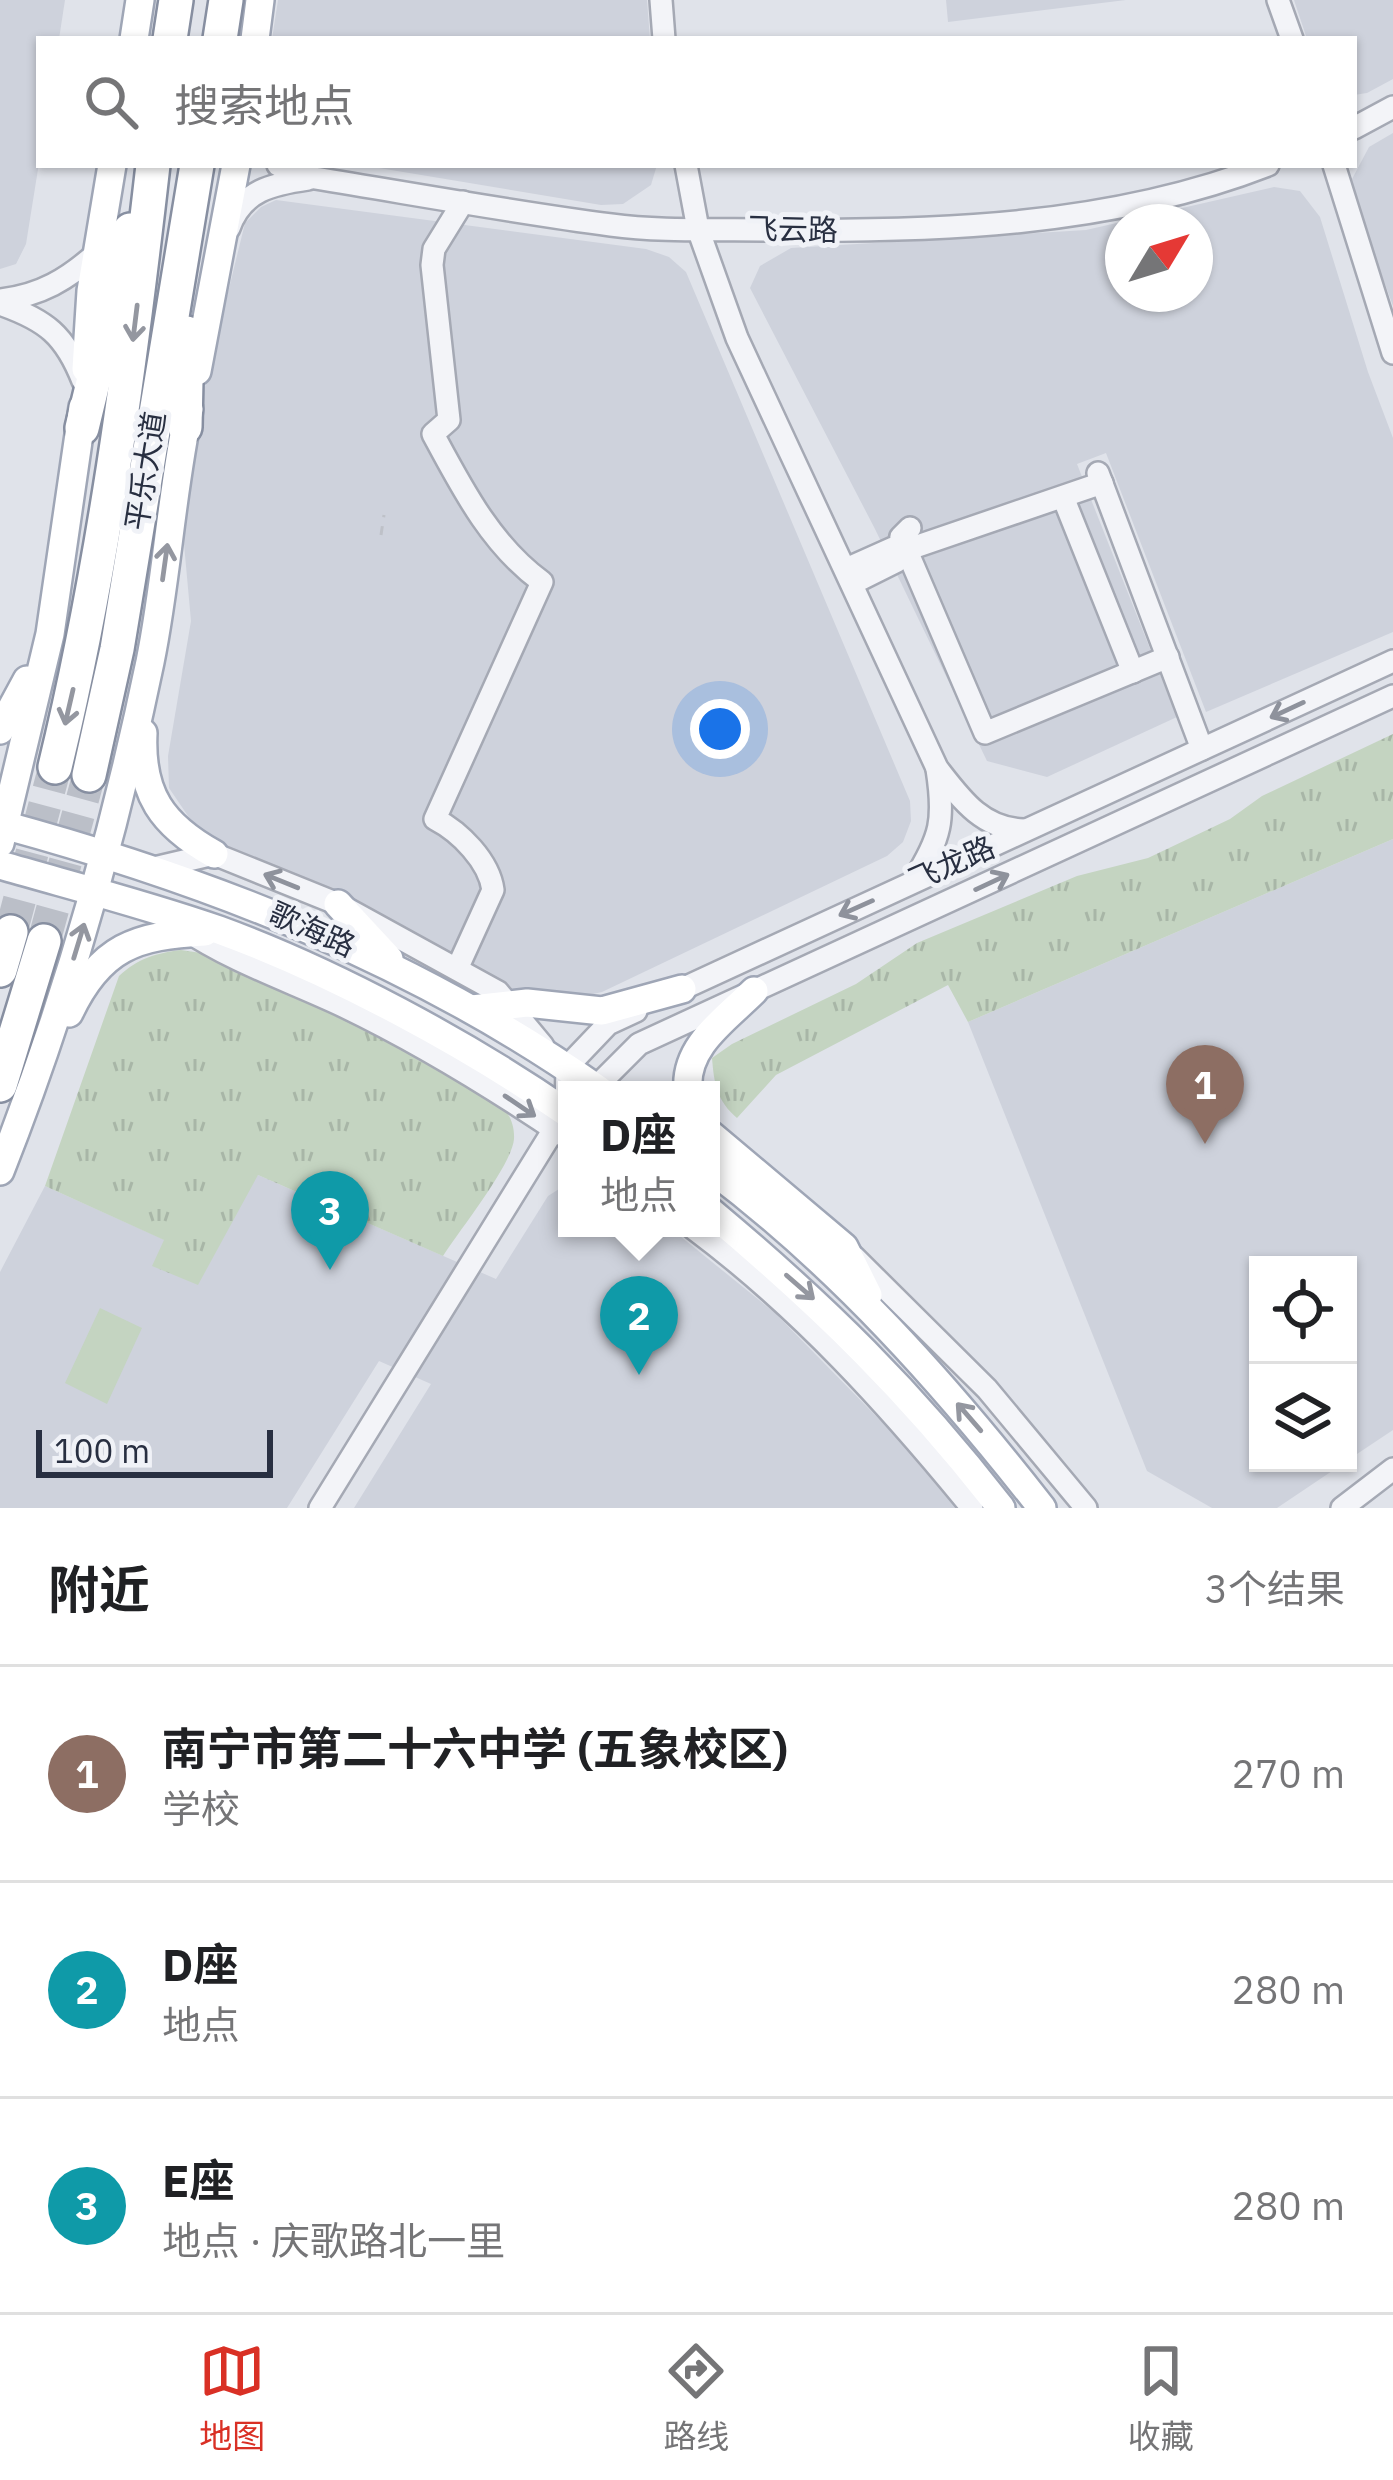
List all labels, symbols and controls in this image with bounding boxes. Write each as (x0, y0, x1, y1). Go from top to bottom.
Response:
search box (36, 36, 1357, 168)
icon: search (78, 69, 144, 135)
text: 搜索地点 (174, 76, 354, 134)
north arrow (1105, 204, 1213, 312)
street label: 飞云路 (748, 208, 838, 249)
one-way arrow (124, 303, 146, 342)
street label: 平乐大道 (116, 408, 173, 533)
one-way arrow (154, 543, 177, 582)
one-way arrow (57, 688, 80, 726)
your location (690, 699, 750, 759)
one-way arrow (1270, 700, 1306, 722)
street label: 飞龙路 (902, 827, 1000, 899)
one-way arrow (264, 869, 301, 890)
one-way arrow (973, 870, 1009, 892)
street label: 歌海路 (264, 893, 362, 965)
one-way arrow (839, 898, 875, 920)
one-way arrow (69, 923, 91, 961)
pin: 1 (1166, 1045, 1244, 1144)
popup (558, 1081, 720, 1237)
one-way arrow (502, 1093, 536, 1118)
text: D座 (600, 1105, 676, 1163)
text: 地点 (600, 1169, 678, 1220)
pin: 3 (291, 1171, 369, 1270)
map controls (1249, 1256, 1357, 1472)
button: locate (1249, 1256, 1357, 1364)
one-way arrow (785, 1273, 815, 1300)
pin: 2 (600, 1276, 678, 1375)
button: layers (1249, 1364, 1357, 1472)
one-way arrow (956, 1402, 984, 1432)
scale bar (36, 1424, 273, 1477)
text: 100 m (54, 1429, 150, 1472)
text: 附近 (48, 1556, 150, 1622)
text: 3个结果 (1205, 1563, 1345, 1614)
text: 南宁市第二十六中学 (五象校区) (162, 1719, 788, 1777)
text: 1 (75, 1748, 99, 1799)
text: 270 m (1232, 1748, 1345, 1799)
text: 学校 (162, 1783, 240, 1834)
text: D座 (162, 1935, 238, 1993)
text: 2 (75, 1964, 99, 2015)
text: 280 m (1232, 1964, 1345, 2015)
text: 地点 (162, 1999, 240, 2050)
text: E座 (162, 2151, 234, 2209)
text: 3 (75, 2180, 99, 2231)
text: 280 m (1232, 2180, 1345, 2231)
text: 地点 · 庆歌路北一里 (162, 2215, 505, 2266)
tab: 地图 (199, 2338, 265, 2458)
tab: 路线 (663, 2338, 729, 2458)
tab: 收藏 (1128, 2338, 1194, 2458)

